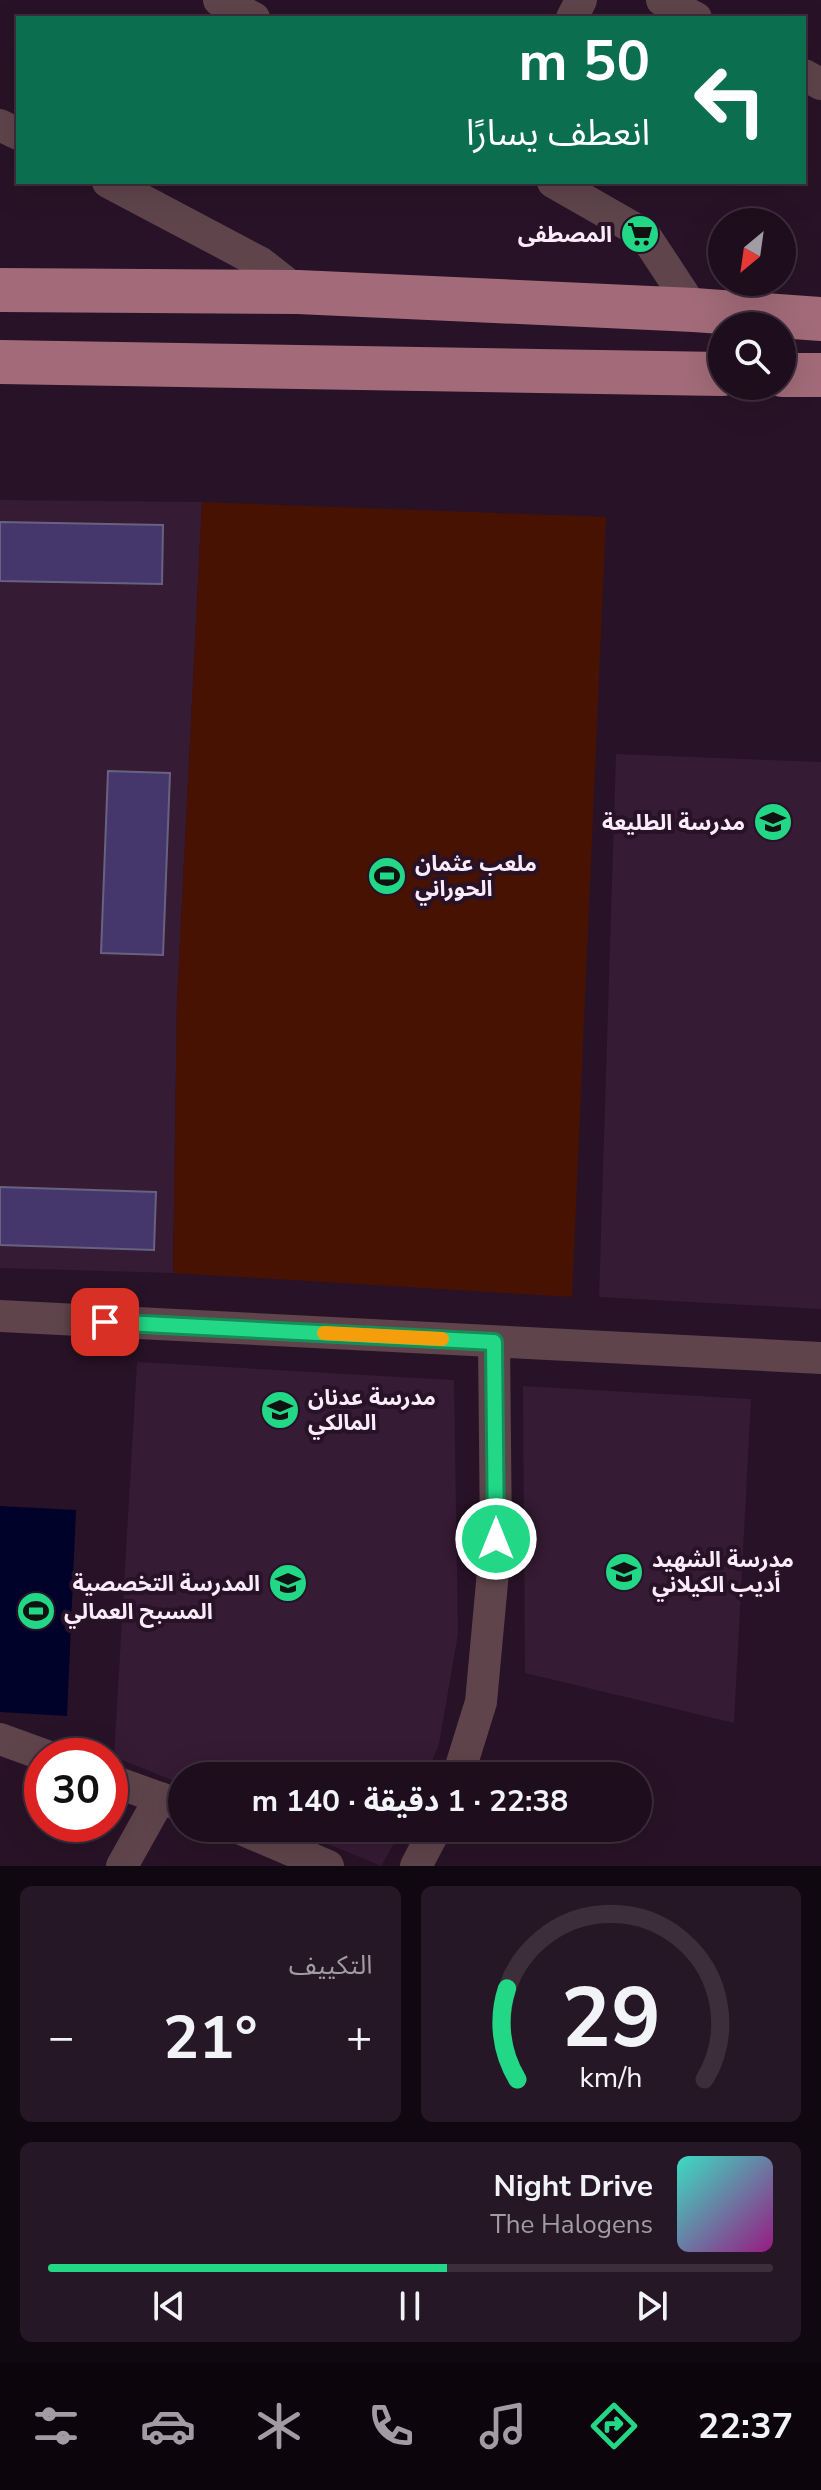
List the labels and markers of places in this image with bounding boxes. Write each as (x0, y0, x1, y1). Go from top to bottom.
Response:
supermarket icon: المصطفى (619, 213, 661, 255)
place label: المصطفى (518, 220, 612, 250)
school or university icon: مدرسة الطليعة (752, 801, 794, 843)
place label: مدرسة الطليعة (602, 808, 745, 838)
place label: ملعب عثمان الحوراني (415, 849, 537, 906)
sports icon: ملعب عثمان الحوراني (366, 855, 408, 897)
pin (71, 1288, 139, 1356)
place label: مدرسة عدنان المالكي (308, 1383, 436, 1440)
school or university icon: مدرسة عدنان المالكي (259, 1389, 301, 1431)
place label: مدرسة الشهيد أديب الكيلاني (652, 1545, 794, 1602)
school or university icon: مدرسة الشهيد أديب الكيلاني (603, 1551, 645, 1593)
school or university icon: المدرسة التخصصية (267, 1562, 309, 1604)
place label: المدرسة التخصصية (72, 1569, 260, 1599)
sports icon: المسبح العمالي (15, 1590, 57, 1632)
place label: المسبح العمالي (64, 1597, 213, 1629)

